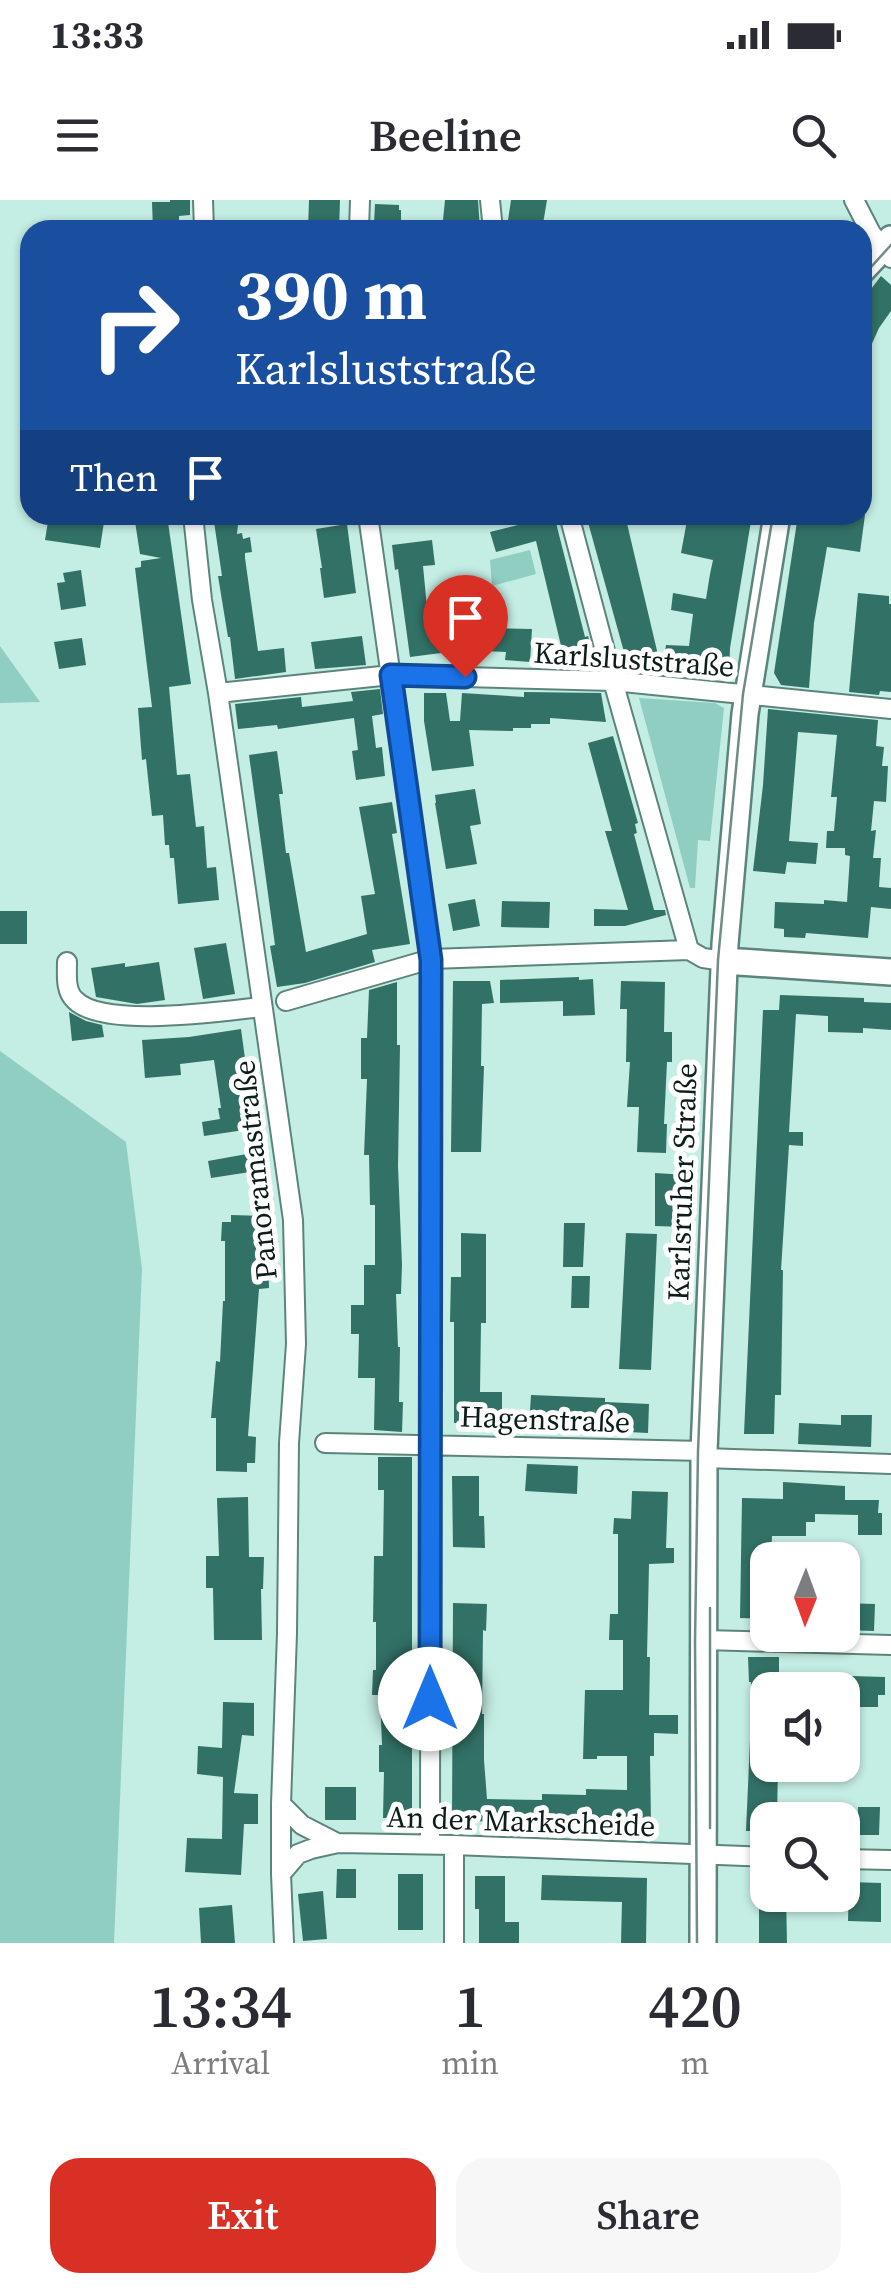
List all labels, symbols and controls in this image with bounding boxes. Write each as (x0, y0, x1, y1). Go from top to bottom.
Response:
text: 13:33 (50, 9, 144, 61)
text: Beeline (369, 104, 522, 166)
icon: menu (50, 108, 105, 163)
icon: search (786, 108, 841, 163)
text: 390 m (235, 246, 427, 342)
icon: right (70, 260, 200, 390)
text: Karlsluststraße (235, 337, 537, 399)
icon: arrive (178, 450, 233, 505)
text: Then (70, 452, 158, 504)
pin (423, 575, 508, 678)
icon: arrive (438, 590, 493, 645)
street label: Karlsluststraße (532, 632, 736, 686)
street label: Panoramastraße (223, 1058, 287, 1282)
street label: Karlsruher Straße (657, 1062, 707, 1302)
street label: Hagenstraße (459, 1396, 631, 1442)
north arrow (750, 1542, 860, 1652)
map controls (750, 1542, 860, 1912)
position arrow (378, 1647, 482, 1751)
button: sound (750, 1672, 860, 1782)
street label: An der Markscheide (386, 1796, 656, 1846)
button: search (750, 1802, 860, 1912)
text: 13:34 (149, 1965, 292, 2047)
text: 1 (455, 1965, 486, 2047)
text: 420 (648, 1965, 742, 2047)
text: Arrival (171, 2041, 270, 2085)
text: min (441, 2041, 499, 2085)
text: m (681, 2041, 709, 2085)
button: Exit (50, 2158, 436, 2273)
button: Share (456, 2158, 841, 2273)

